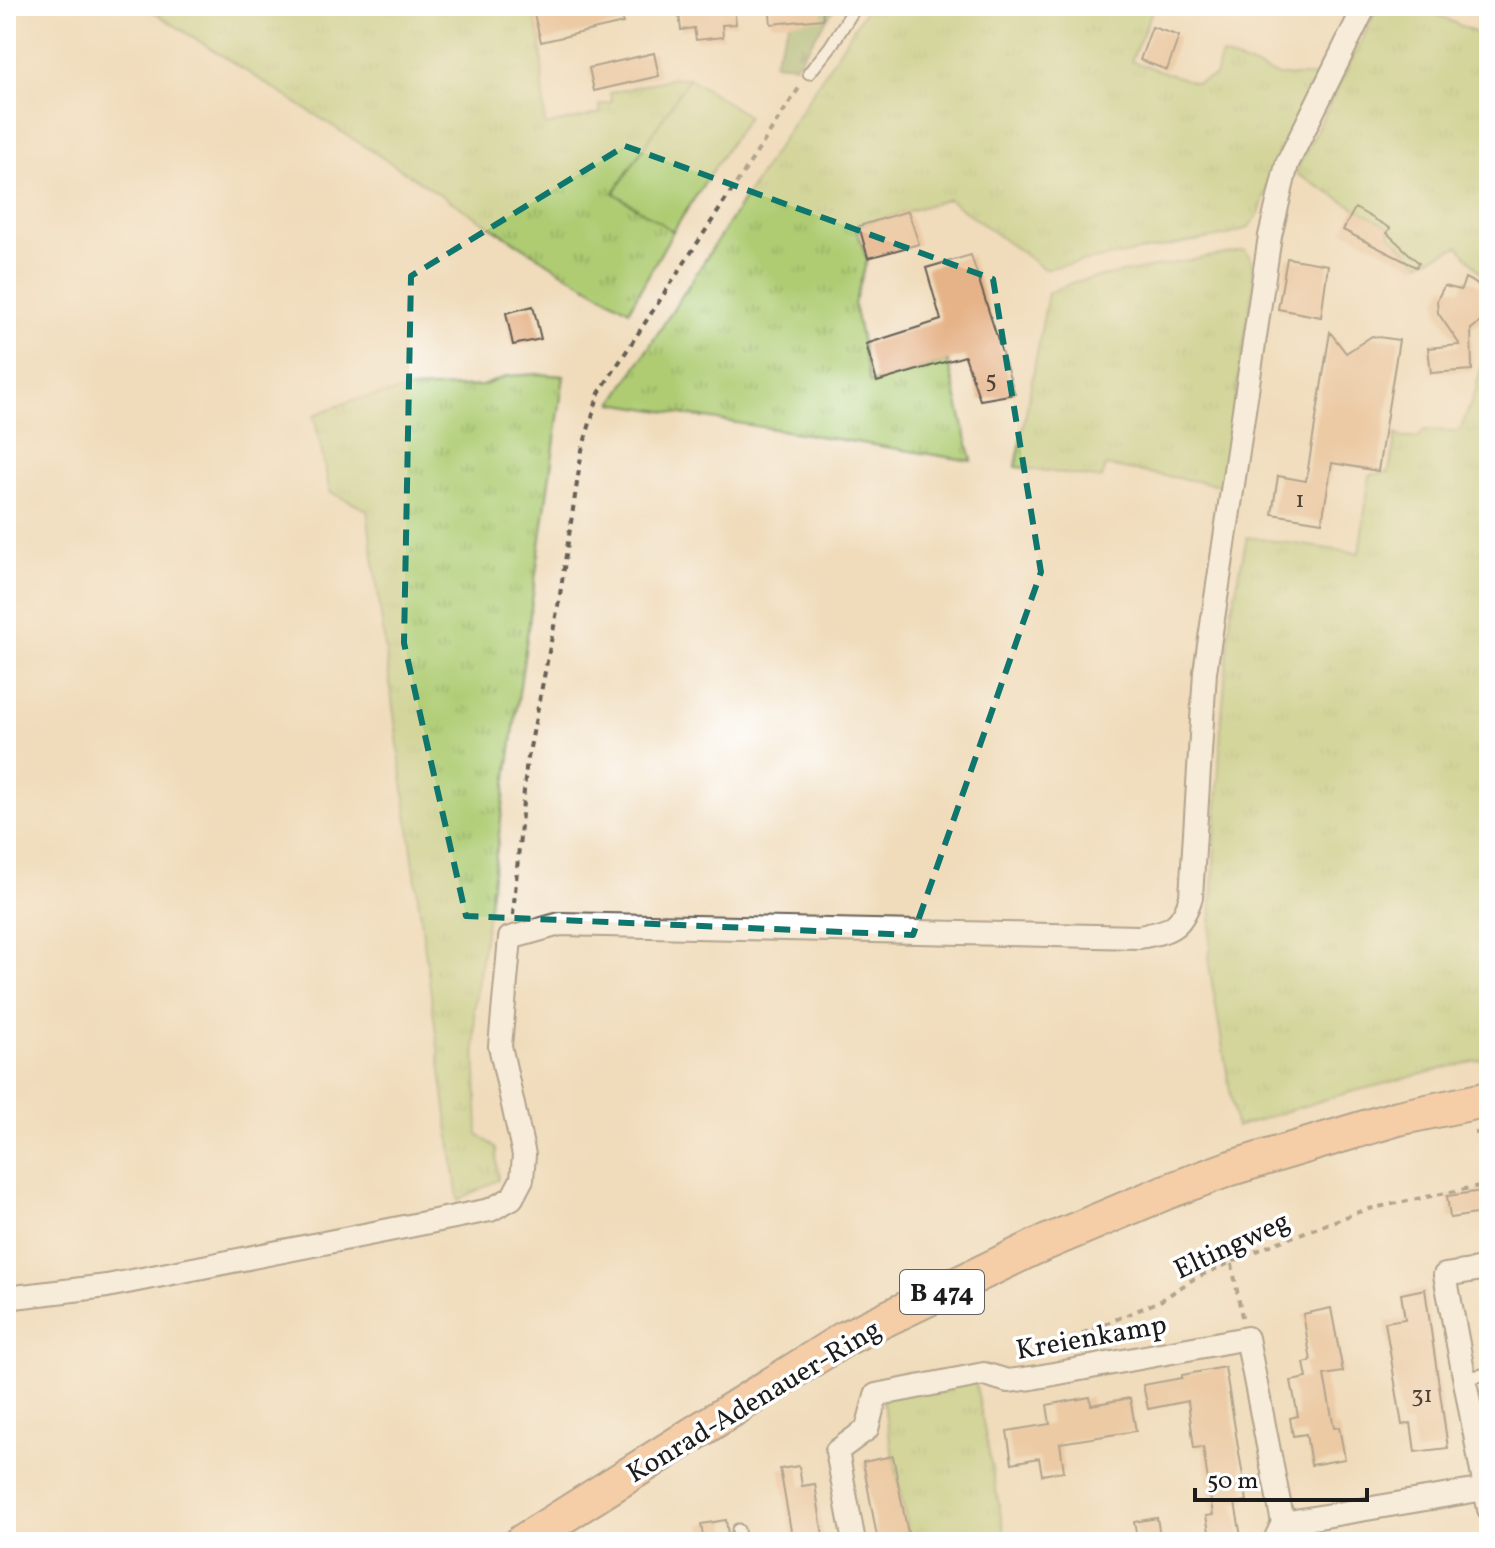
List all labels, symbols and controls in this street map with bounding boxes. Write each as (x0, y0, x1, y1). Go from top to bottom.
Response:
house number: 5 (985, 364, 997, 398)
house number: 1 (1295, 484, 1305, 518)
street label: Eltingweg (1168, 1203, 1296, 1290)
road number: B 474 (900, 1270, 984, 1314)
street label: Kreienkamp (1013, 1306, 1170, 1371)
street label: Konrad-Adenauer-Ring (620, 1311, 889, 1494)
house number: 31 (1411, 1379, 1433, 1413)
scale bar (1195, 1452, 1367, 1502)
text: 50 m (1207, 1465, 1259, 1499)

